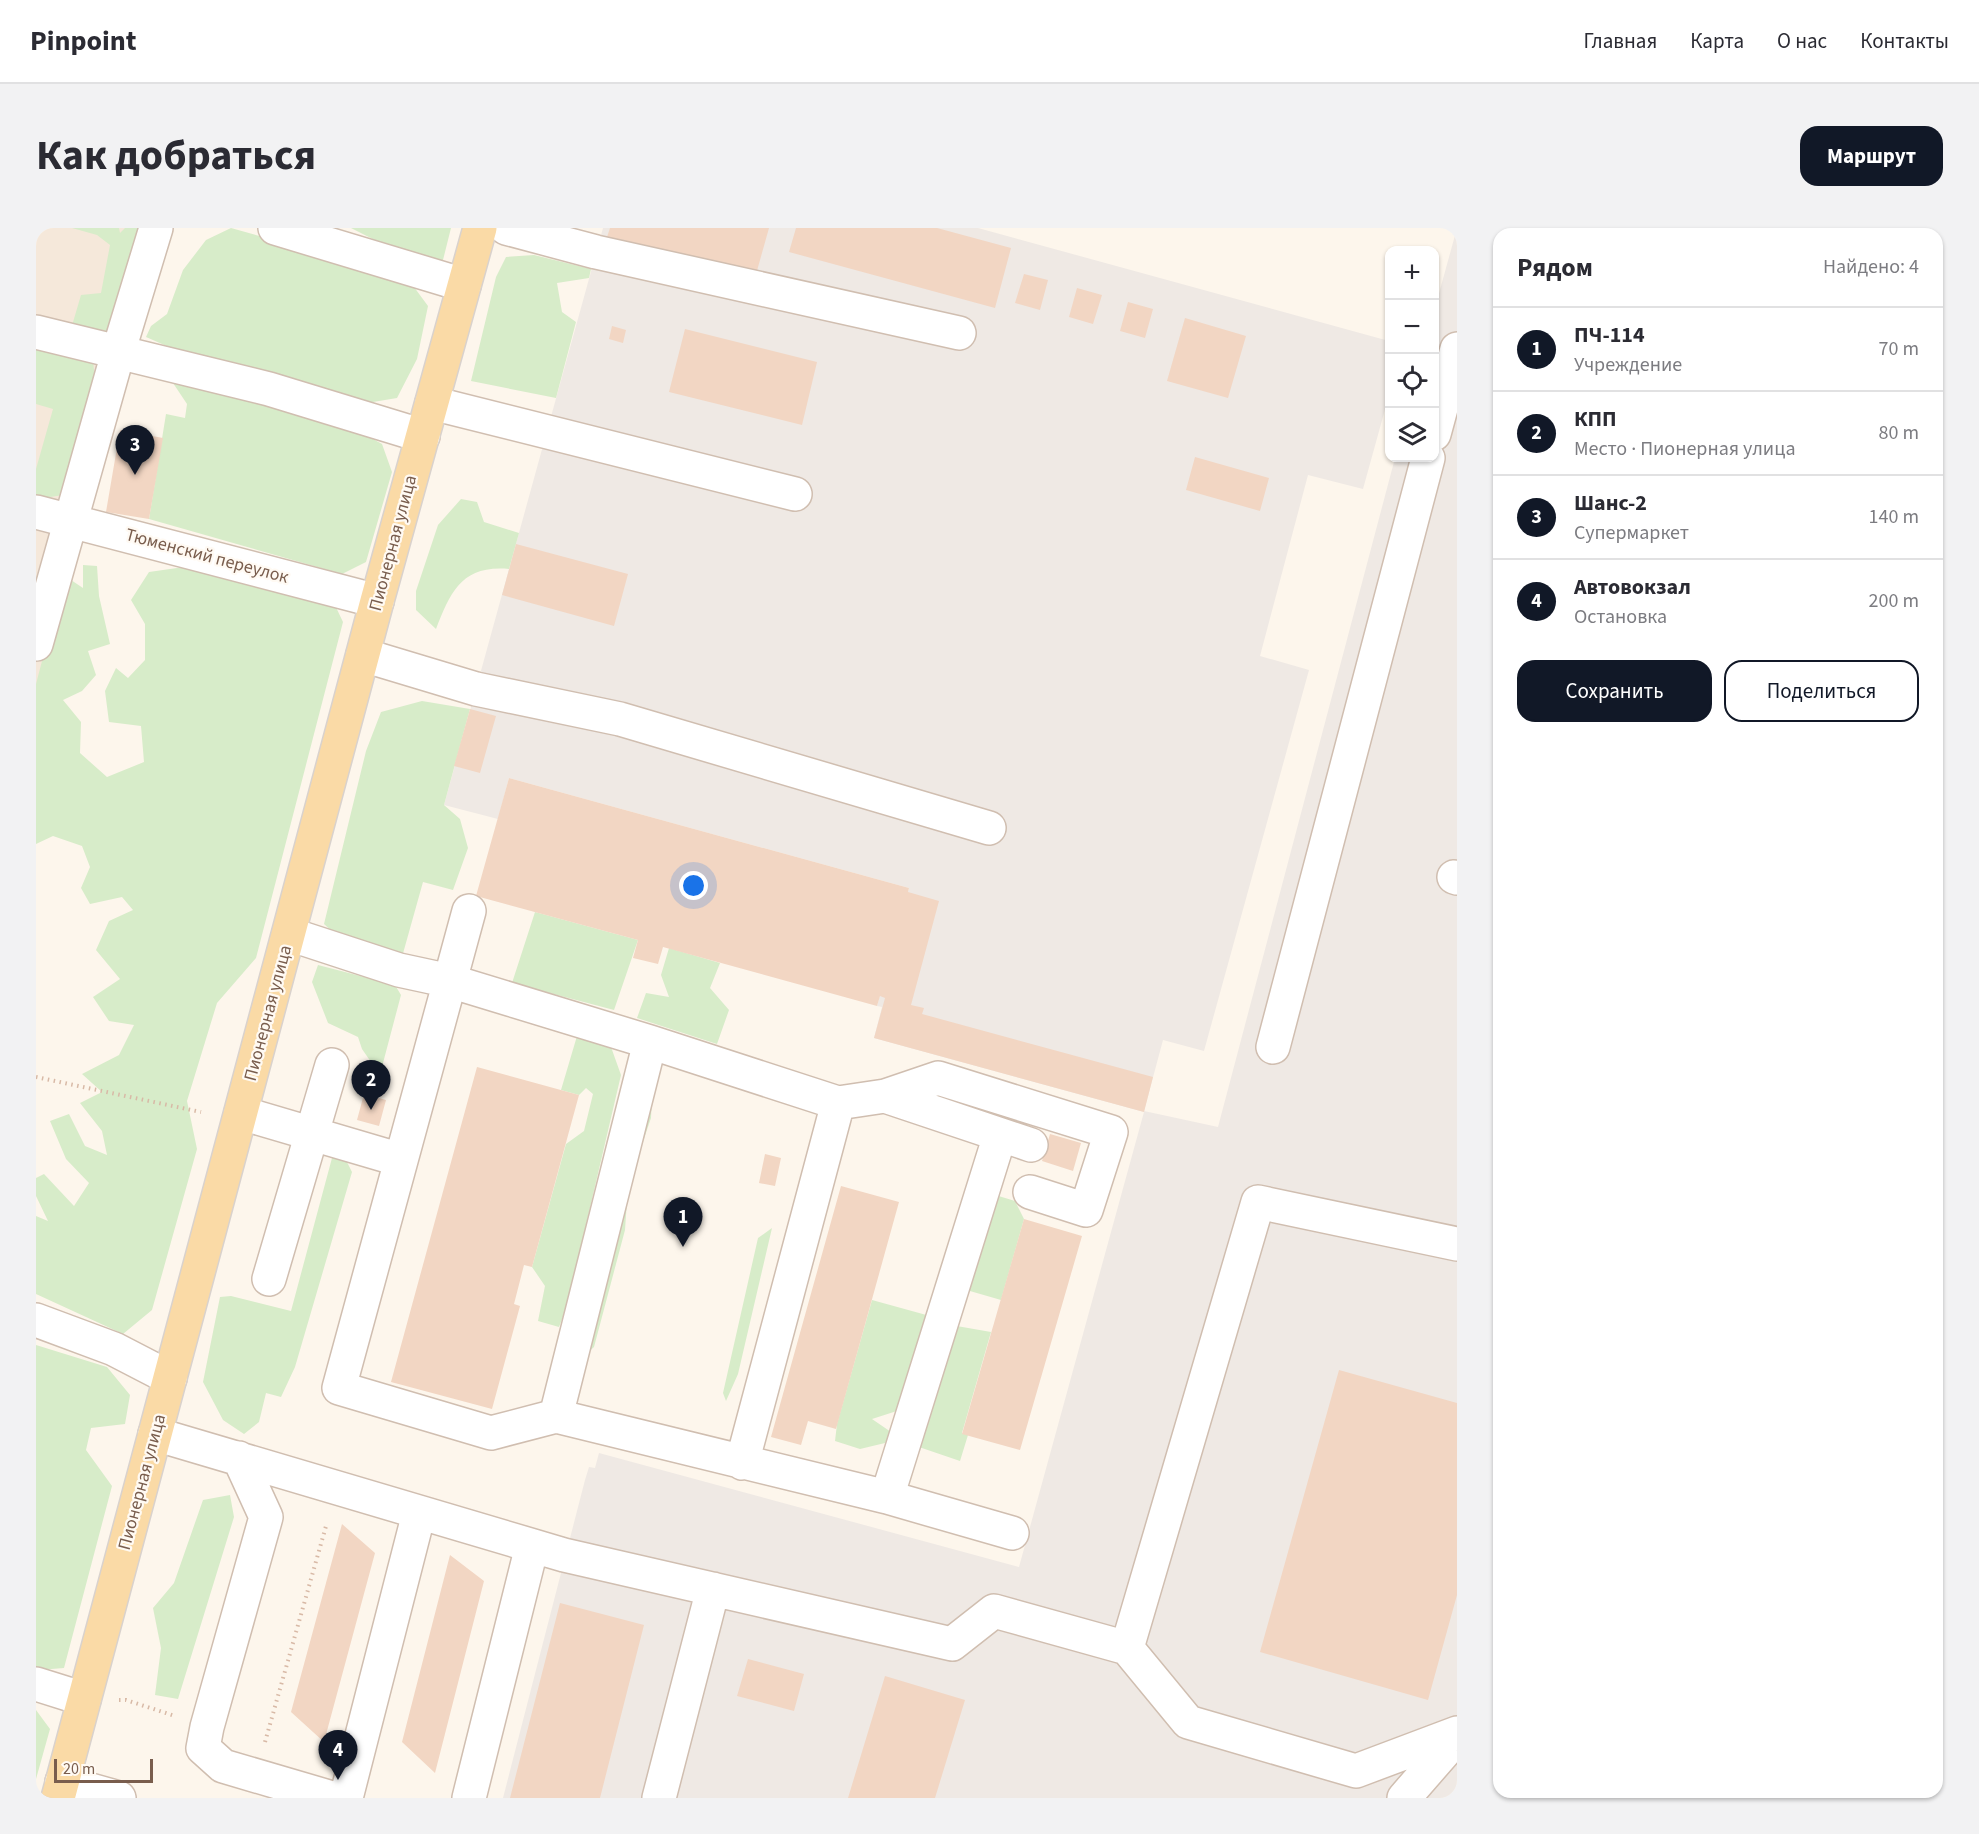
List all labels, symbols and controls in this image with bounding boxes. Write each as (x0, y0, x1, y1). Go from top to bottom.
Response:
text: Pinpoint (30, 21, 137, 61)
text: Главная (1584, 26, 1657, 56)
text: Карта (1690, 26, 1744, 56)
text: О нас (1777, 26, 1827, 56)
text: Контакты (1860, 26, 1949, 56)
text: Как добраться (36, 126, 316, 186)
button: Маршрут (1800, 126, 1943, 186)
map controls (1385, 246, 1439, 462)
button: + (1385, 246, 1439, 300)
text: Рядом (1517, 249, 1593, 286)
text: Найдено: 4 (1823, 253, 1919, 281)
button: − (1385, 300, 1439, 354)
text: ПЧ-114 (1574, 319, 1645, 351)
text: 1 (1531, 335, 1542, 363)
text: 70 m (1879, 335, 1919, 363)
text: Учреждение (1574, 351, 1682, 379)
button: locate (1385, 354, 1439, 408)
text: КПП (1574, 403, 1617, 435)
button: layers (1385, 408, 1439, 462)
text: 2 (1531, 419, 1542, 447)
text: 80 m (1879, 419, 1919, 447)
pin: 3 (116, 426, 154, 475)
text: Место · Пионерная улица (1574, 435, 1795, 463)
street label: Пионерная улица (363, 472, 423, 614)
text: Шанс-2 (1574, 487, 1647, 519)
text: 3 (1531, 503, 1542, 531)
text: 140 m (1869, 503, 1919, 531)
text: Супермаркет (1574, 519, 1689, 547)
street label: Тюменский переулок (123, 522, 291, 590)
text: Автовокзал (1574, 571, 1691, 603)
text: 4 (1531, 587, 1542, 615)
text: 200 m (1869, 587, 1919, 615)
text: Остановка (1574, 603, 1667, 631)
button: Сохранить (1517, 660, 1712, 722)
button: Поделиться (1724, 660, 1919, 722)
your location (679, 871, 708, 900)
street label: Пионерная улица (238, 942, 298, 1084)
pin: 2 (352, 1060, 390, 1110)
pin: 1 (664, 1198, 702, 1247)
street label: Пионерная улица (112, 1411, 172, 1553)
pin: 4 (318, 1730, 358, 1780)
scale bar (54, 1756, 153, 1784)
text: 20 m (63, 1758, 95, 1780)

